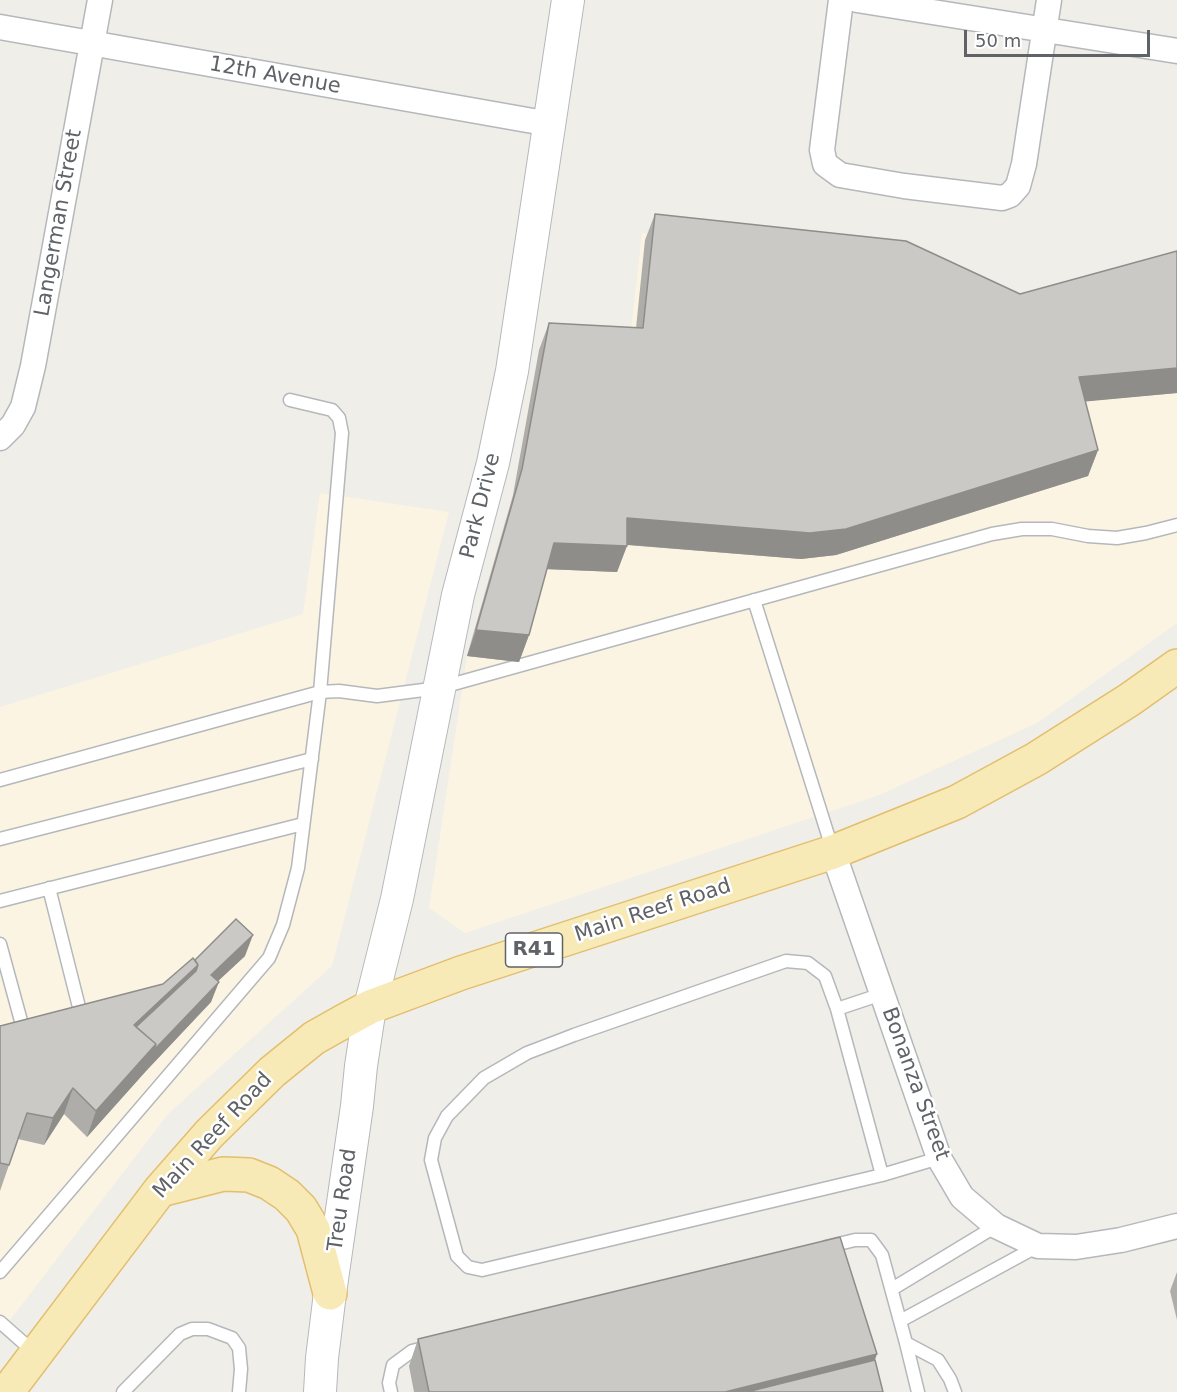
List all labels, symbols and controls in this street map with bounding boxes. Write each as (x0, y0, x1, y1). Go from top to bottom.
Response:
scale bar (967, 18, 1153, 56)
text: 50 m (975, 30, 1021, 51)
street label: 12th Avenue (207, 52, 343, 100)
street label: Langerman Street (30, 127, 88, 319)
street label: Park Drive (456, 451, 506, 561)
street label: Main Reef Road (572, 874, 734, 948)
road number: R41 (506, 933, 562, 967)
street label: Bonanza Street (876, 1004, 954, 1164)
street label: Main Reef Road (148, 1068, 278, 1204)
street label: Treu Road (323, 1147, 363, 1253)

